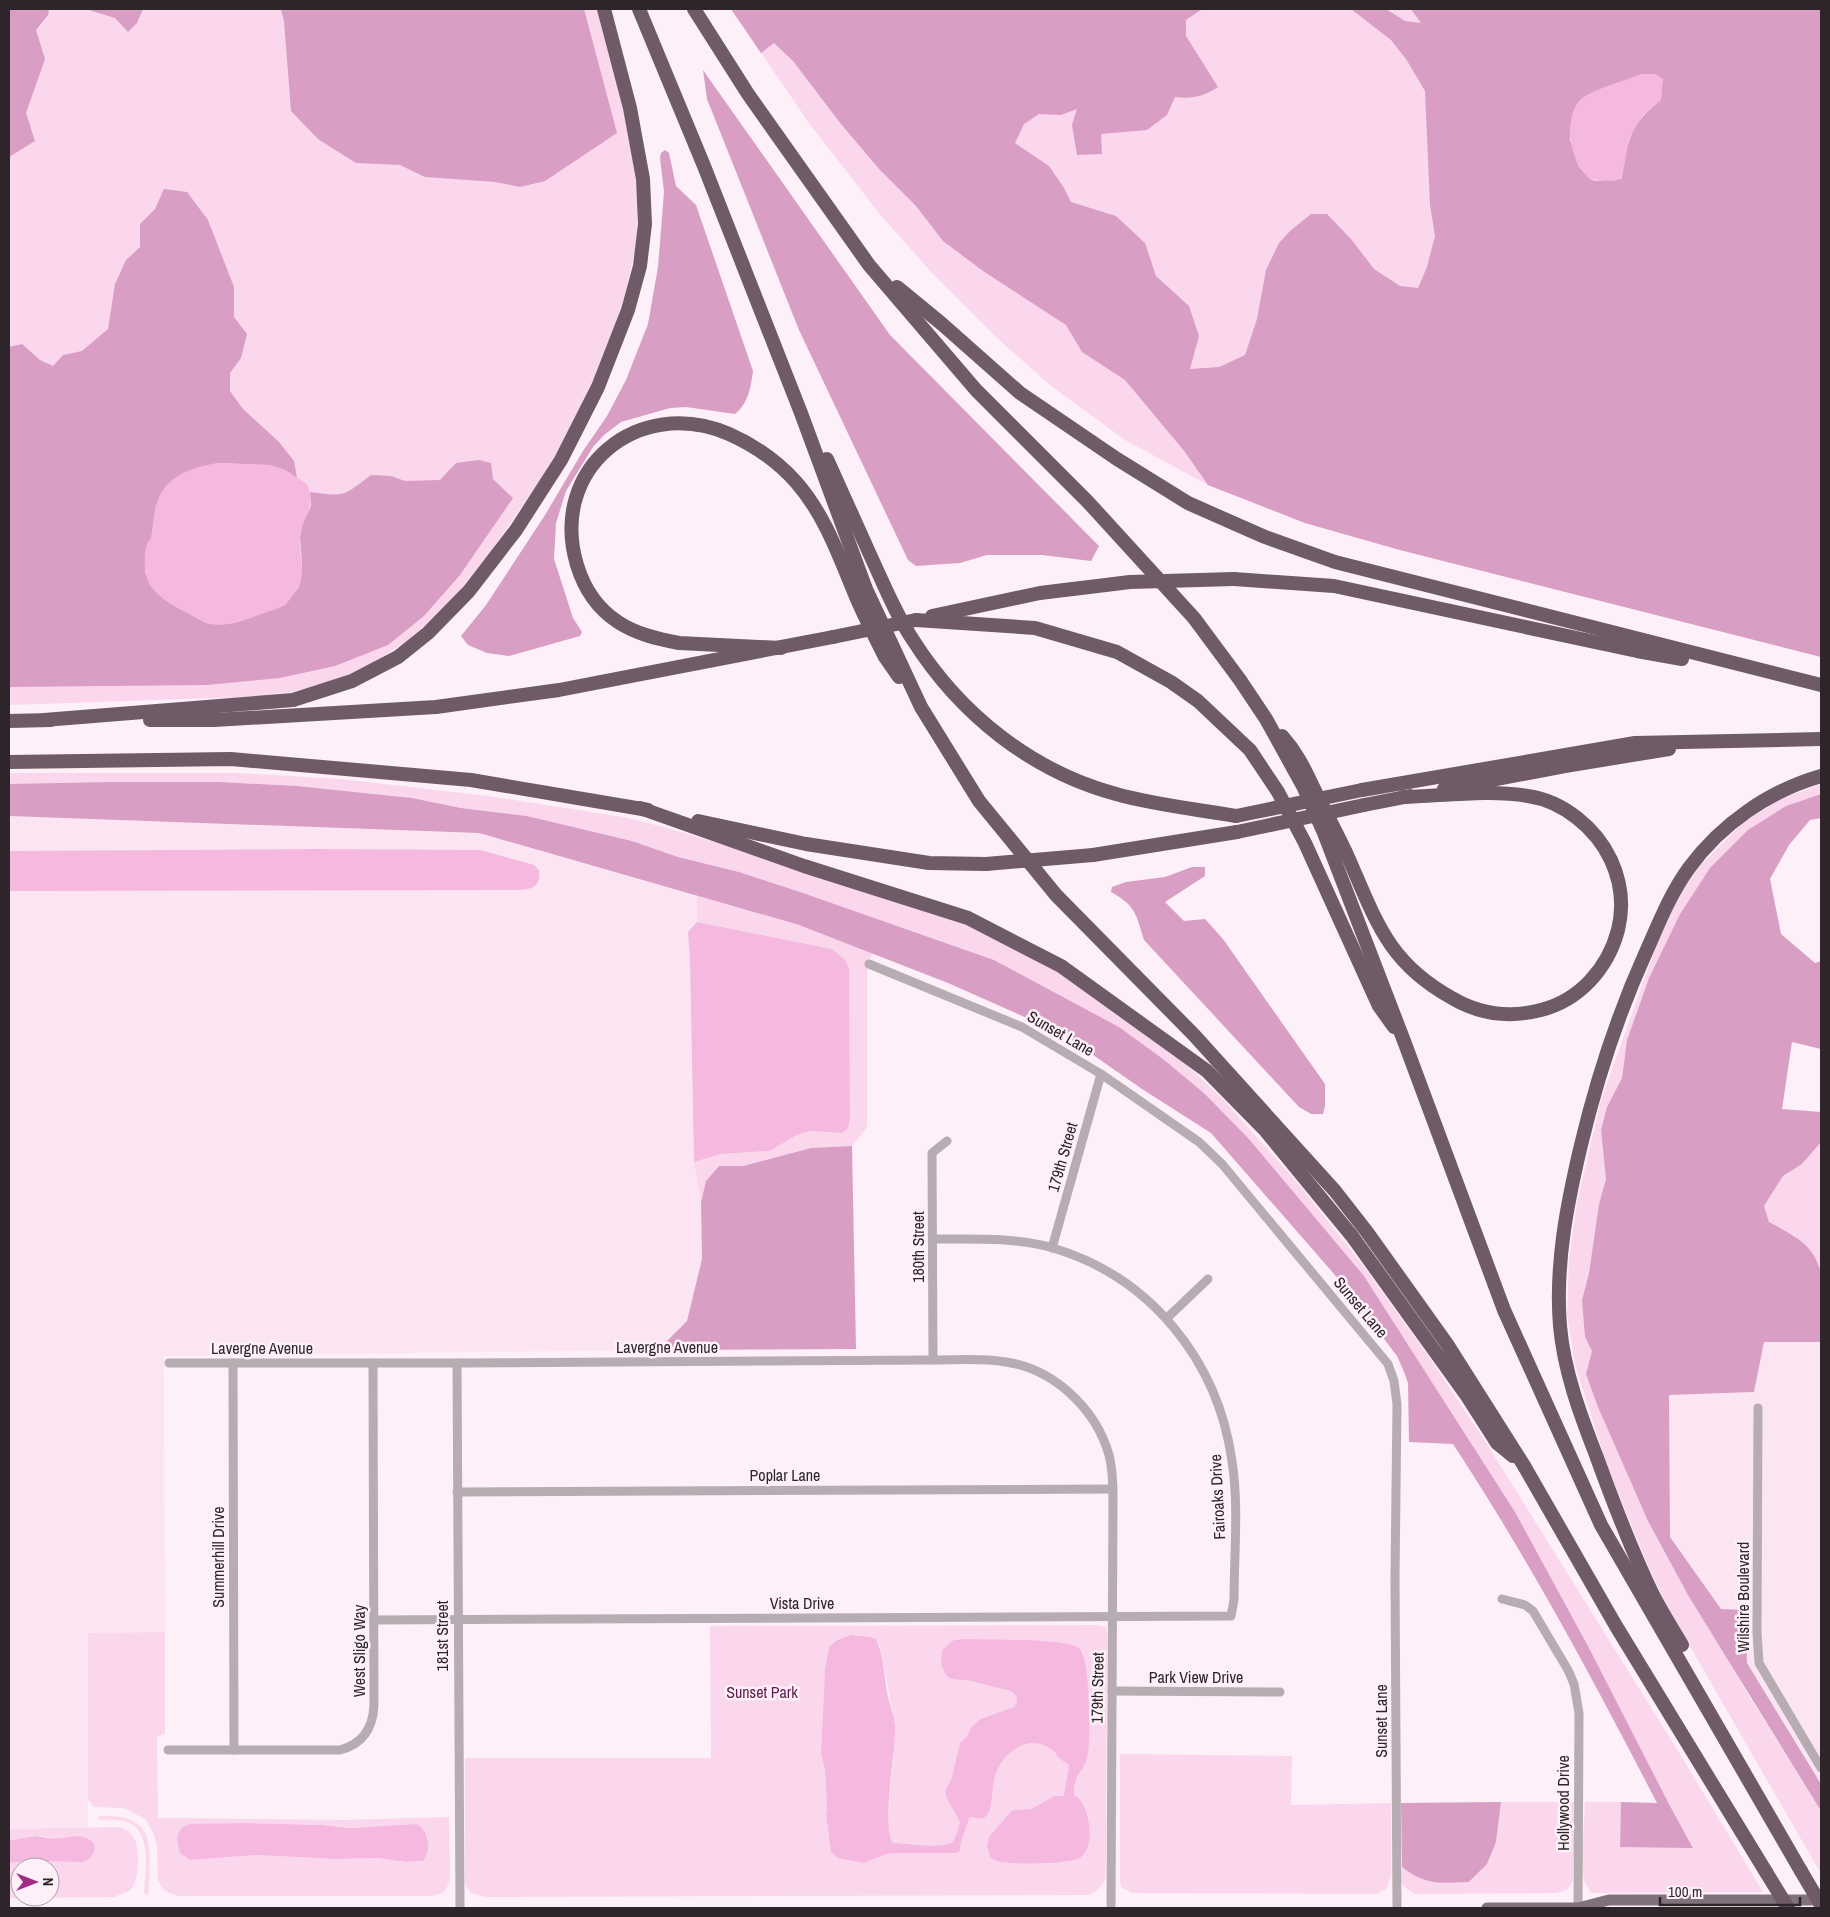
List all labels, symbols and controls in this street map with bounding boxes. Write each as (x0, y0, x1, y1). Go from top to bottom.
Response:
street label: Sunset Lane (1024, 1005, 1098, 1061)
street label: 179th Street (1042, 1119, 1083, 1194)
street label: 180th Street (907, 1211, 929, 1283)
street label: Sunset Lane (1329, 1272, 1393, 1342)
street label: Lavergne Avenue (616, 1336, 718, 1358)
street label: Lavergne Avenue (211, 1337, 313, 1359)
street label: Fairoaks Drive (1204, 1454, 1230, 1540)
street label: Poplar Lane (750, 1464, 820, 1486)
street label: Summerhill Drive (207, 1506, 229, 1608)
street label: Wilshire Boulevard (1732, 1542, 1754, 1652)
street label: Vista Drive (770, 1592, 834, 1614)
street label: 181st Street (431, 1600, 453, 1671)
street label: West Sligo Way (348, 1604, 370, 1697)
street label: 179th Street (1085, 1652, 1109, 1724)
street label: Park View Drive (1149, 1666, 1243, 1688)
park label: Sunset Park (726, 1681, 798, 1703)
street label: Sunset Lane (1370, 1684, 1392, 1758)
street label: Hollywood Drive (1552, 1755, 1574, 1851)
north arrow (10, 1857, 60, 1907)
scale bar (1660, 1874, 1800, 1906)
text: N (39, 1878, 57, 1886)
text: 100 m (1668, 1881, 1702, 1902)

